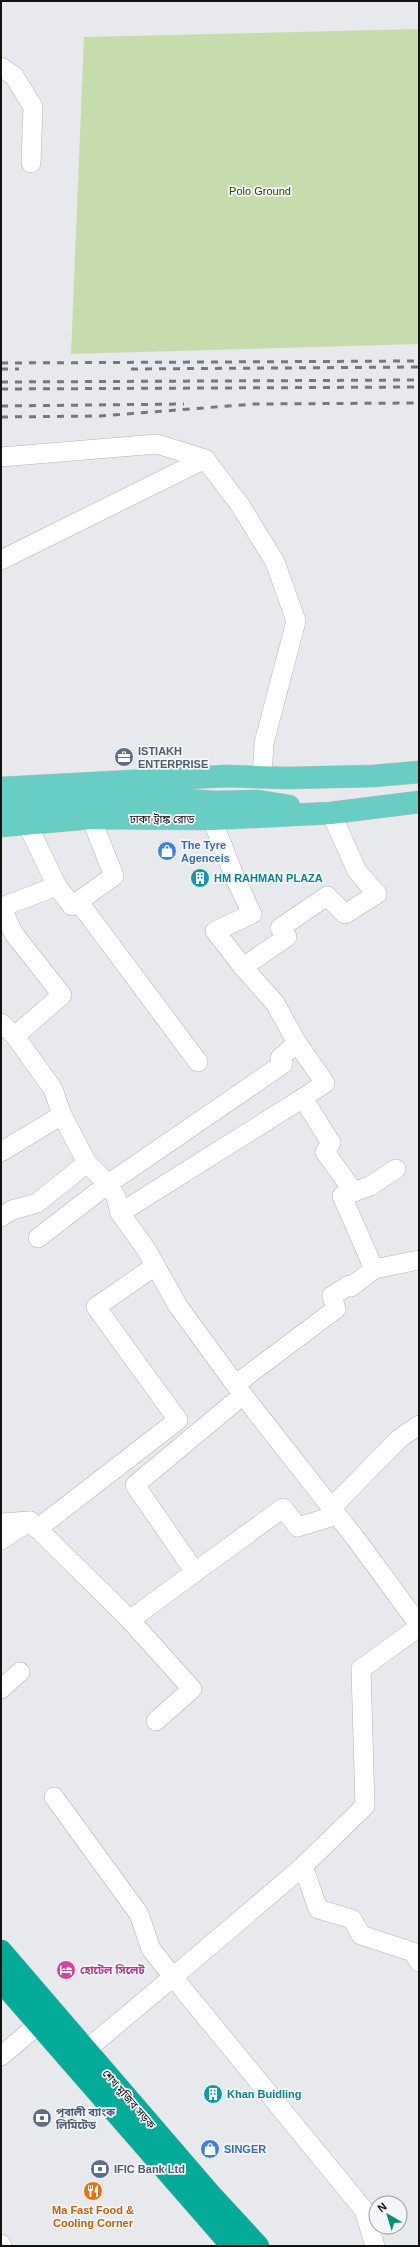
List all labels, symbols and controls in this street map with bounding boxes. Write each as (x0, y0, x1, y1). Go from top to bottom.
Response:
park label: Polo Ground (229, 185, 291, 197)
place label: ISTIAKH ENTERPRISE (138, 745, 208, 770)
office icon: ISTIAKH ENTERPRISE (113, 746, 135, 768)
street label: ঢাকা ট্রাঙ্ক রোড (129, 813, 195, 825)
place label: The Tyre Agenceis (181, 839, 230, 864)
shop icon: The Tyre Agenceis (156, 840, 178, 862)
building icon: HM RAHMAN PLAZA (189, 867, 211, 889)
place label: HM RAHMAN PLAZA (214, 872, 323, 884)
hotel icon: হোটেল সিলেট (55, 1959, 77, 1981)
place label: হোটেল সিলেট (80, 1964, 145, 1976)
street label: শেখ মুজিব সড়ক (100, 2067, 158, 2131)
building icon: Khan Buidling (202, 2083, 224, 2105)
place label: Khan Buidling (227, 2088, 302, 2100)
place label: পূবালী ব্যাংক লিমিটেড (55, 2106, 116, 2131)
bank icon: পূবালী ব্যাংক লিমিটেড (31, 2107, 53, 2129)
shop icon: SINGER (199, 2138, 221, 2160)
place label: SINGER (224, 2143, 266, 2155)
bank icon: IFIC Bank Ltd (89, 2158, 111, 2180)
place label: IFIC Bank Ltd (114, 2163, 185, 2175)
restaurant icon: Ma Fast Food & Cooling Corner (82, 2180, 104, 2202)
north arrow (368, 2195, 408, 2235)
text: N (375, 2200, 389, 2214)
place label: Ma Fast Food & Cooling Corner (52, 2204, 134, 2229)

